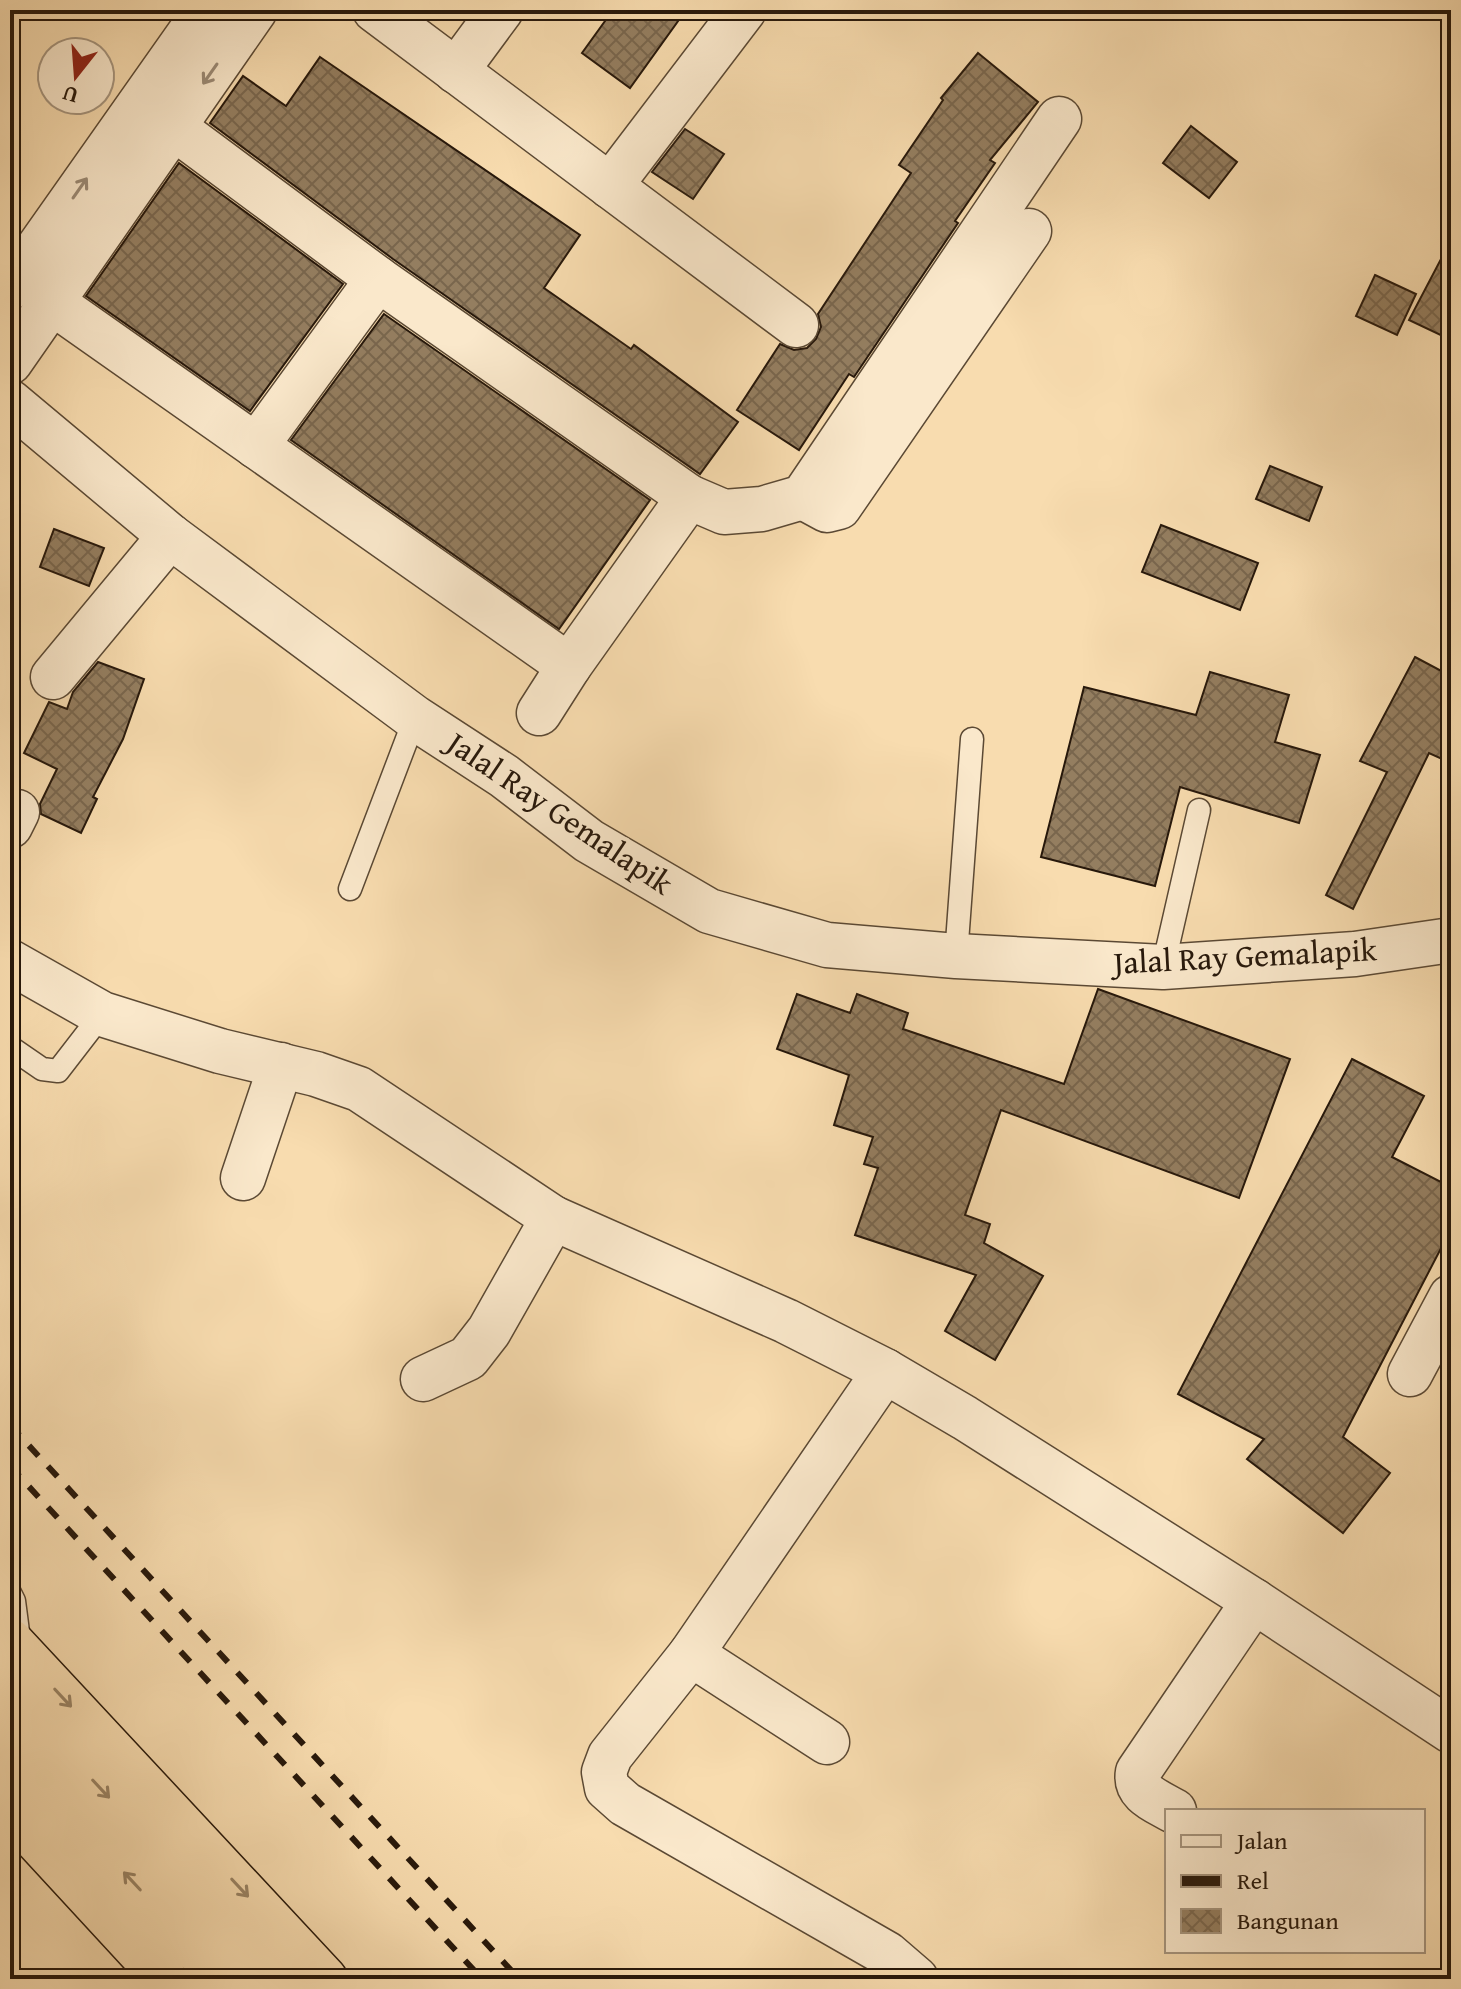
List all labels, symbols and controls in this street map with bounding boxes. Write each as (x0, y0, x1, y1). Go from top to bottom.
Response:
north arrow (36, 36, 116, 116)
one-way arrow (202, 63, 218, 85)
text: U (58, 78, 82, 113)
one-way arrow (72, 178, 88, 200)
street label: Jalal Ray Gemalapik (435, 717, 683, 906)
street label: Jalal Ray Gemalapik (1108, 925, 1379, 986)
one-way arrow (53, 1688, 72, 1707)
one-way arrow (92, 1779, 111, 1799)
legend (1165, 1809, 1425, 1953)
text: Jalan (1234, 1823, 1288, 1858)
text: Rel (1237, 1863, 1269, 1898)
one-way arrow (123, 1871, 142, 1891)
one-way arrow (231, 1878, 249, 1898)
text: Bangunan (1237, 1903, 1339, 1938)

